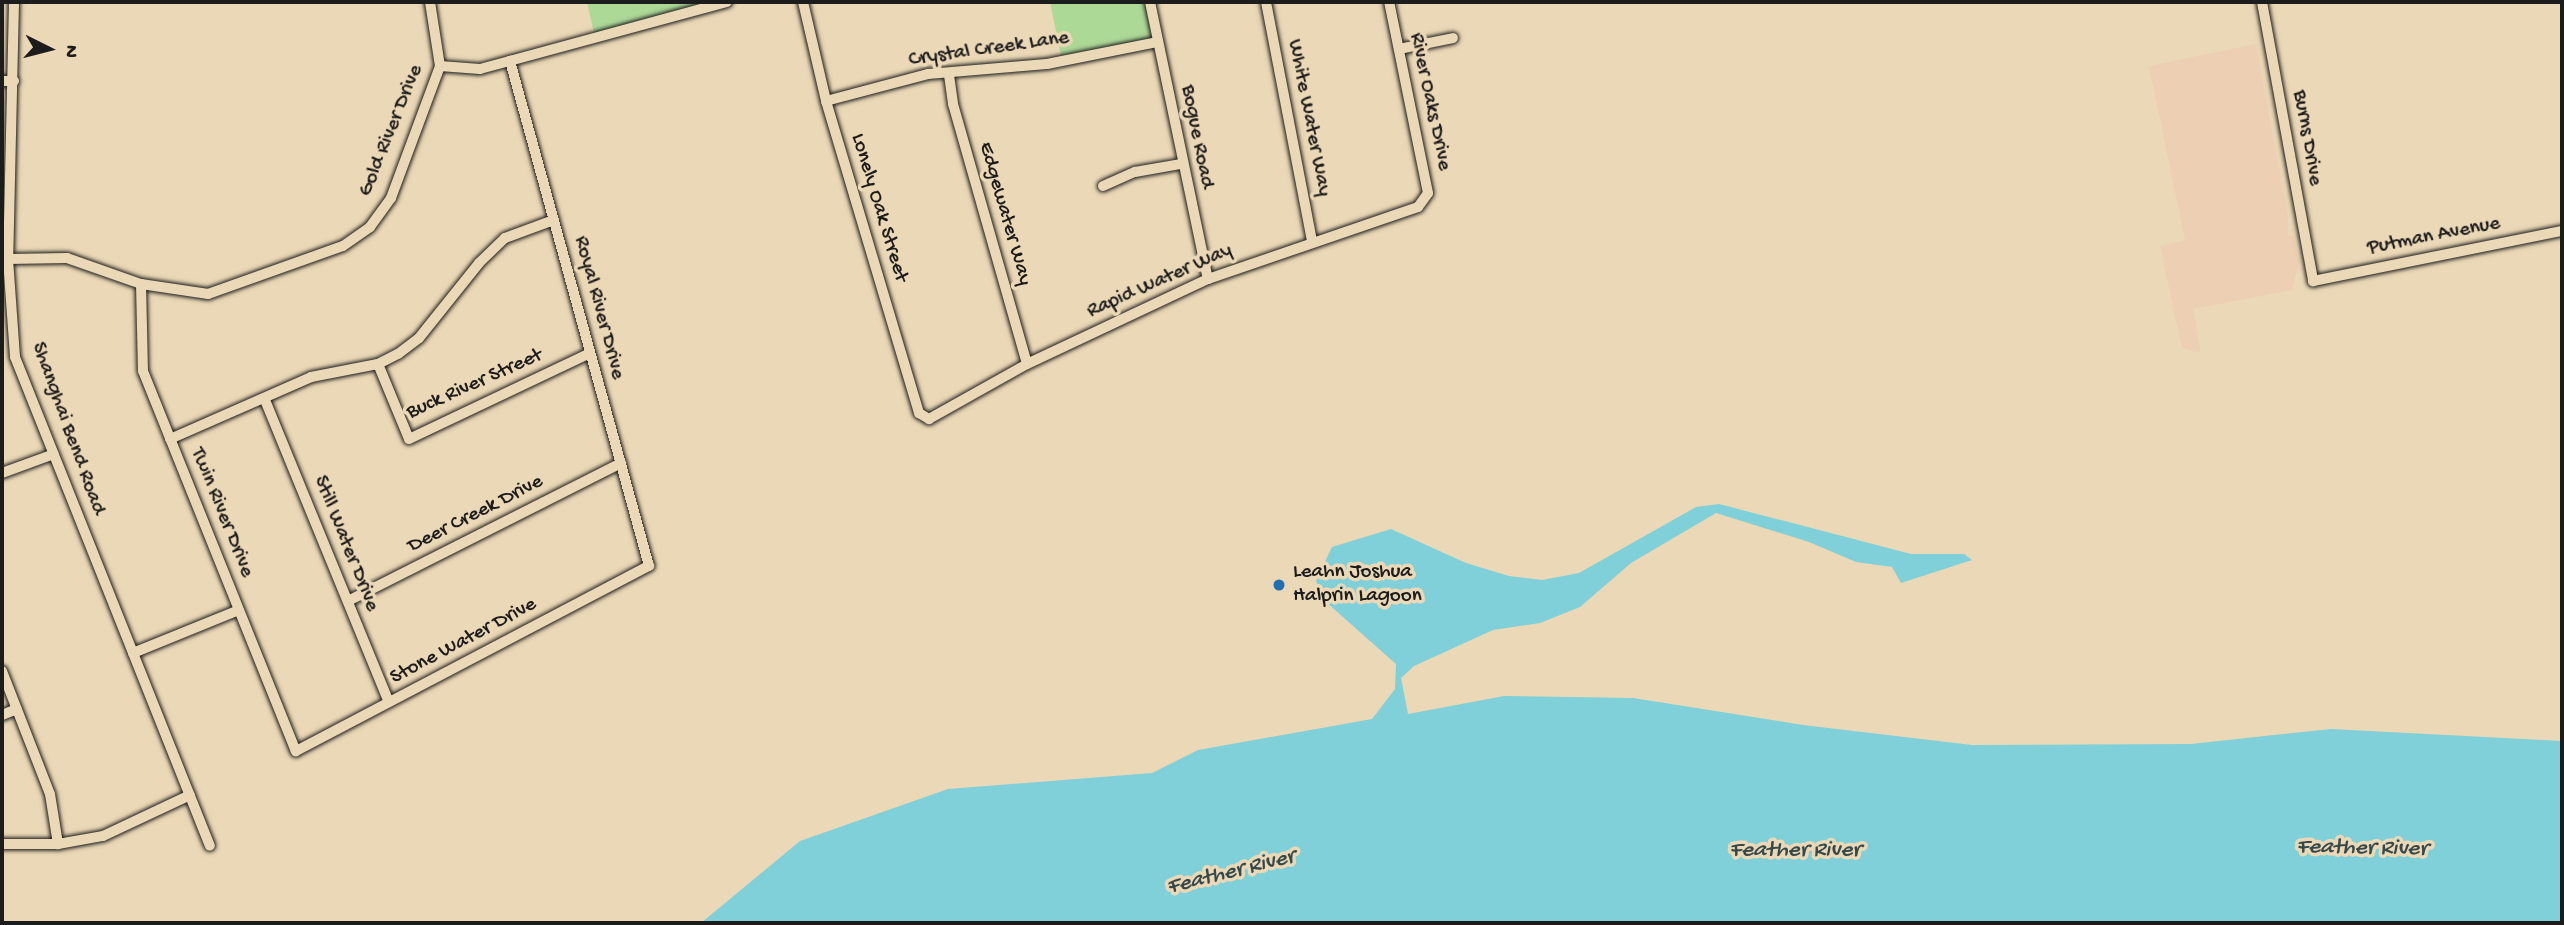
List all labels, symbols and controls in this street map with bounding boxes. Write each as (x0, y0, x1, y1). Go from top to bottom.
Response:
north arrow (14, 14, 84, 84)
street label: Crystal Creek Lane (907, 26, 1071, 74)
street label: River Oaks Drive (1402, 31, 1456, 173)
street label: White Water Way (1280, 37, 1336, 199)
text: N (58, 44, 82, 59)
street label: Gold River Drive (354, 61, 430, 201)
street label: Bogue Road (1174, 83, 1218, 191)
street label: Burns Drive (2285, 88, 2327, 188)
street label: Lonely Oak Street (843, 131, 913, 285)
street label: Edgewater Way (972, 140, 1036, 288)
street label: Putman Avenue (2365, 212, 2503, 262)
street label: Royal River Drive (567, 234, 629, 382)
street label: Rapid Water Way (1084, 239, 1236, 325)
street label: Shanghai Bend Road (24, 339, 110, 519)
street label: Buck River Street (403, 344, 547, 426)
street label: Twin River Drive (184, 444, 258, 582)
street label: Deer Creek Drive (404, 470, 548, 560)
street label: Still Water Drive (306, 472, 384, 616)
place label: Leahn Joshua Halprin Lagoon (1293, 560, 1422, 610)
marker: Leahn Joshua Halprin Lagoon (1271, 577, 1287, 593)
street label: Stone Water Drive (387, 593, 541, 691)
water label: Feather River (2296, 834, 2428, 864)
water label: Feather River (1730, 837, 1860, 865)
water label: Feather River (1164, 844, 1298, 902)

